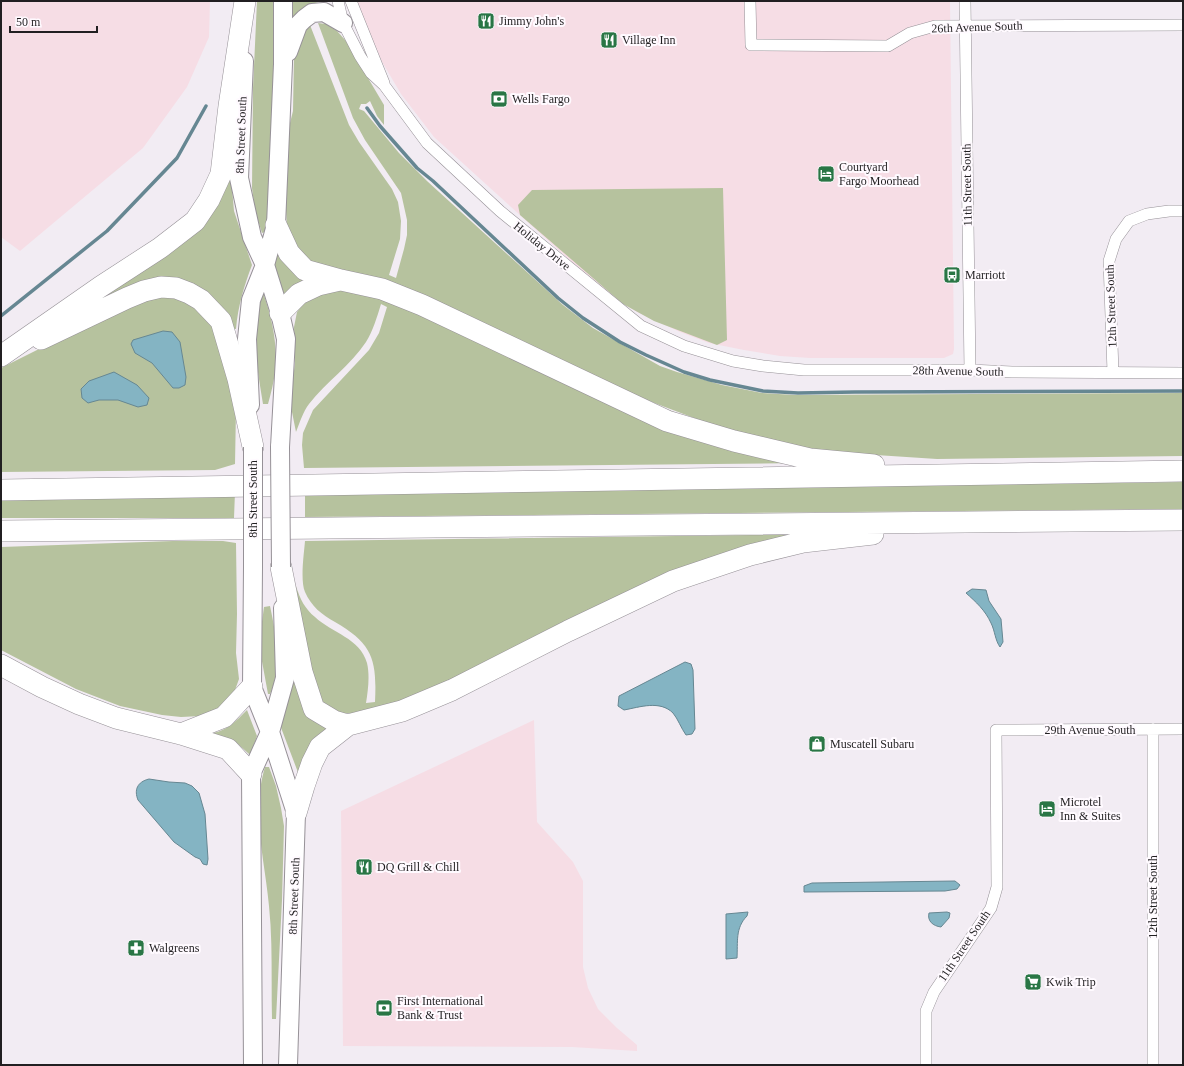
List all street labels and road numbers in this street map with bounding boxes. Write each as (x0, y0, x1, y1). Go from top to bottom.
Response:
street label: 26th Avenue South (931, 18, 1023, 36)
street label: 8th Street South (233, 96, 249, 174)
street label: 11th Street South (959, 143, 975, 227)
street label: Holiday Drive (511, 219, 573, 273)
street label: 12th Street South (1103, 264, 1119, 348)
street label: 28th Avenue South (912, 363, 1004, 379)
street label: 8th Street South (246, 460, 260, 538)
street label: 29th Avenue South (1044, 723, 1136, 737)
street label: 12th Street South (1146, 855, 1160, 939)
street label: 8th Street South (286, 857, 302, 935)
street label: 11th Street South (935, 908, 993, 984)

